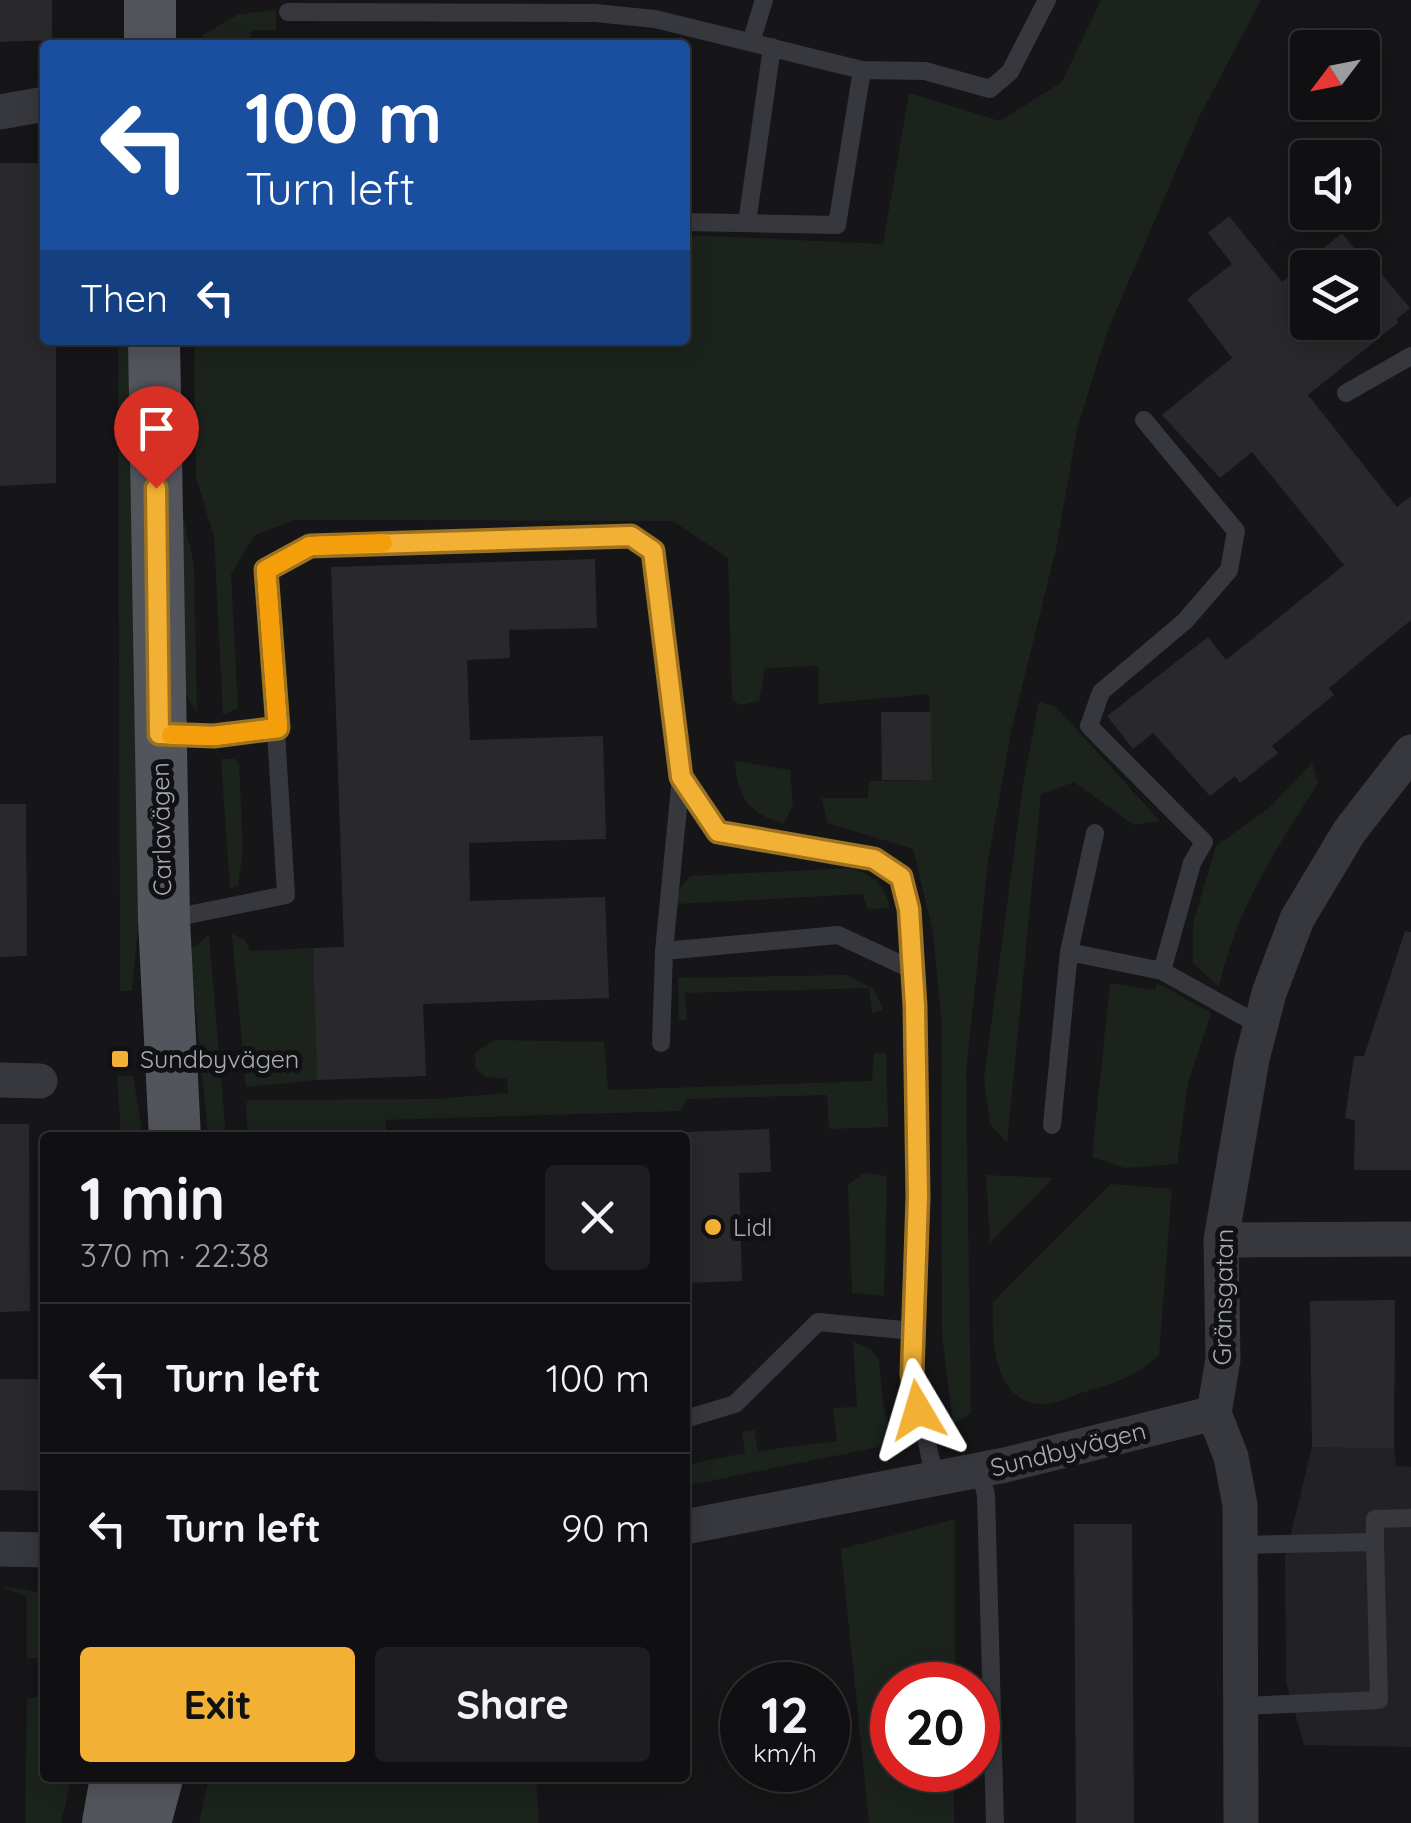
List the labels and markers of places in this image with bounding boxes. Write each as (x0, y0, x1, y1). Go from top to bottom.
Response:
pin (114, 386, 199, 489)
place label: Sundbyvägen (140, 1043, 299, 1074)
marker: Sundbyvägen (109, 1048, 131, 1070)
place label: Lidl (733, 1211, 773, 1242)
marker: Lidl (702, 1216, 724, 1238)

